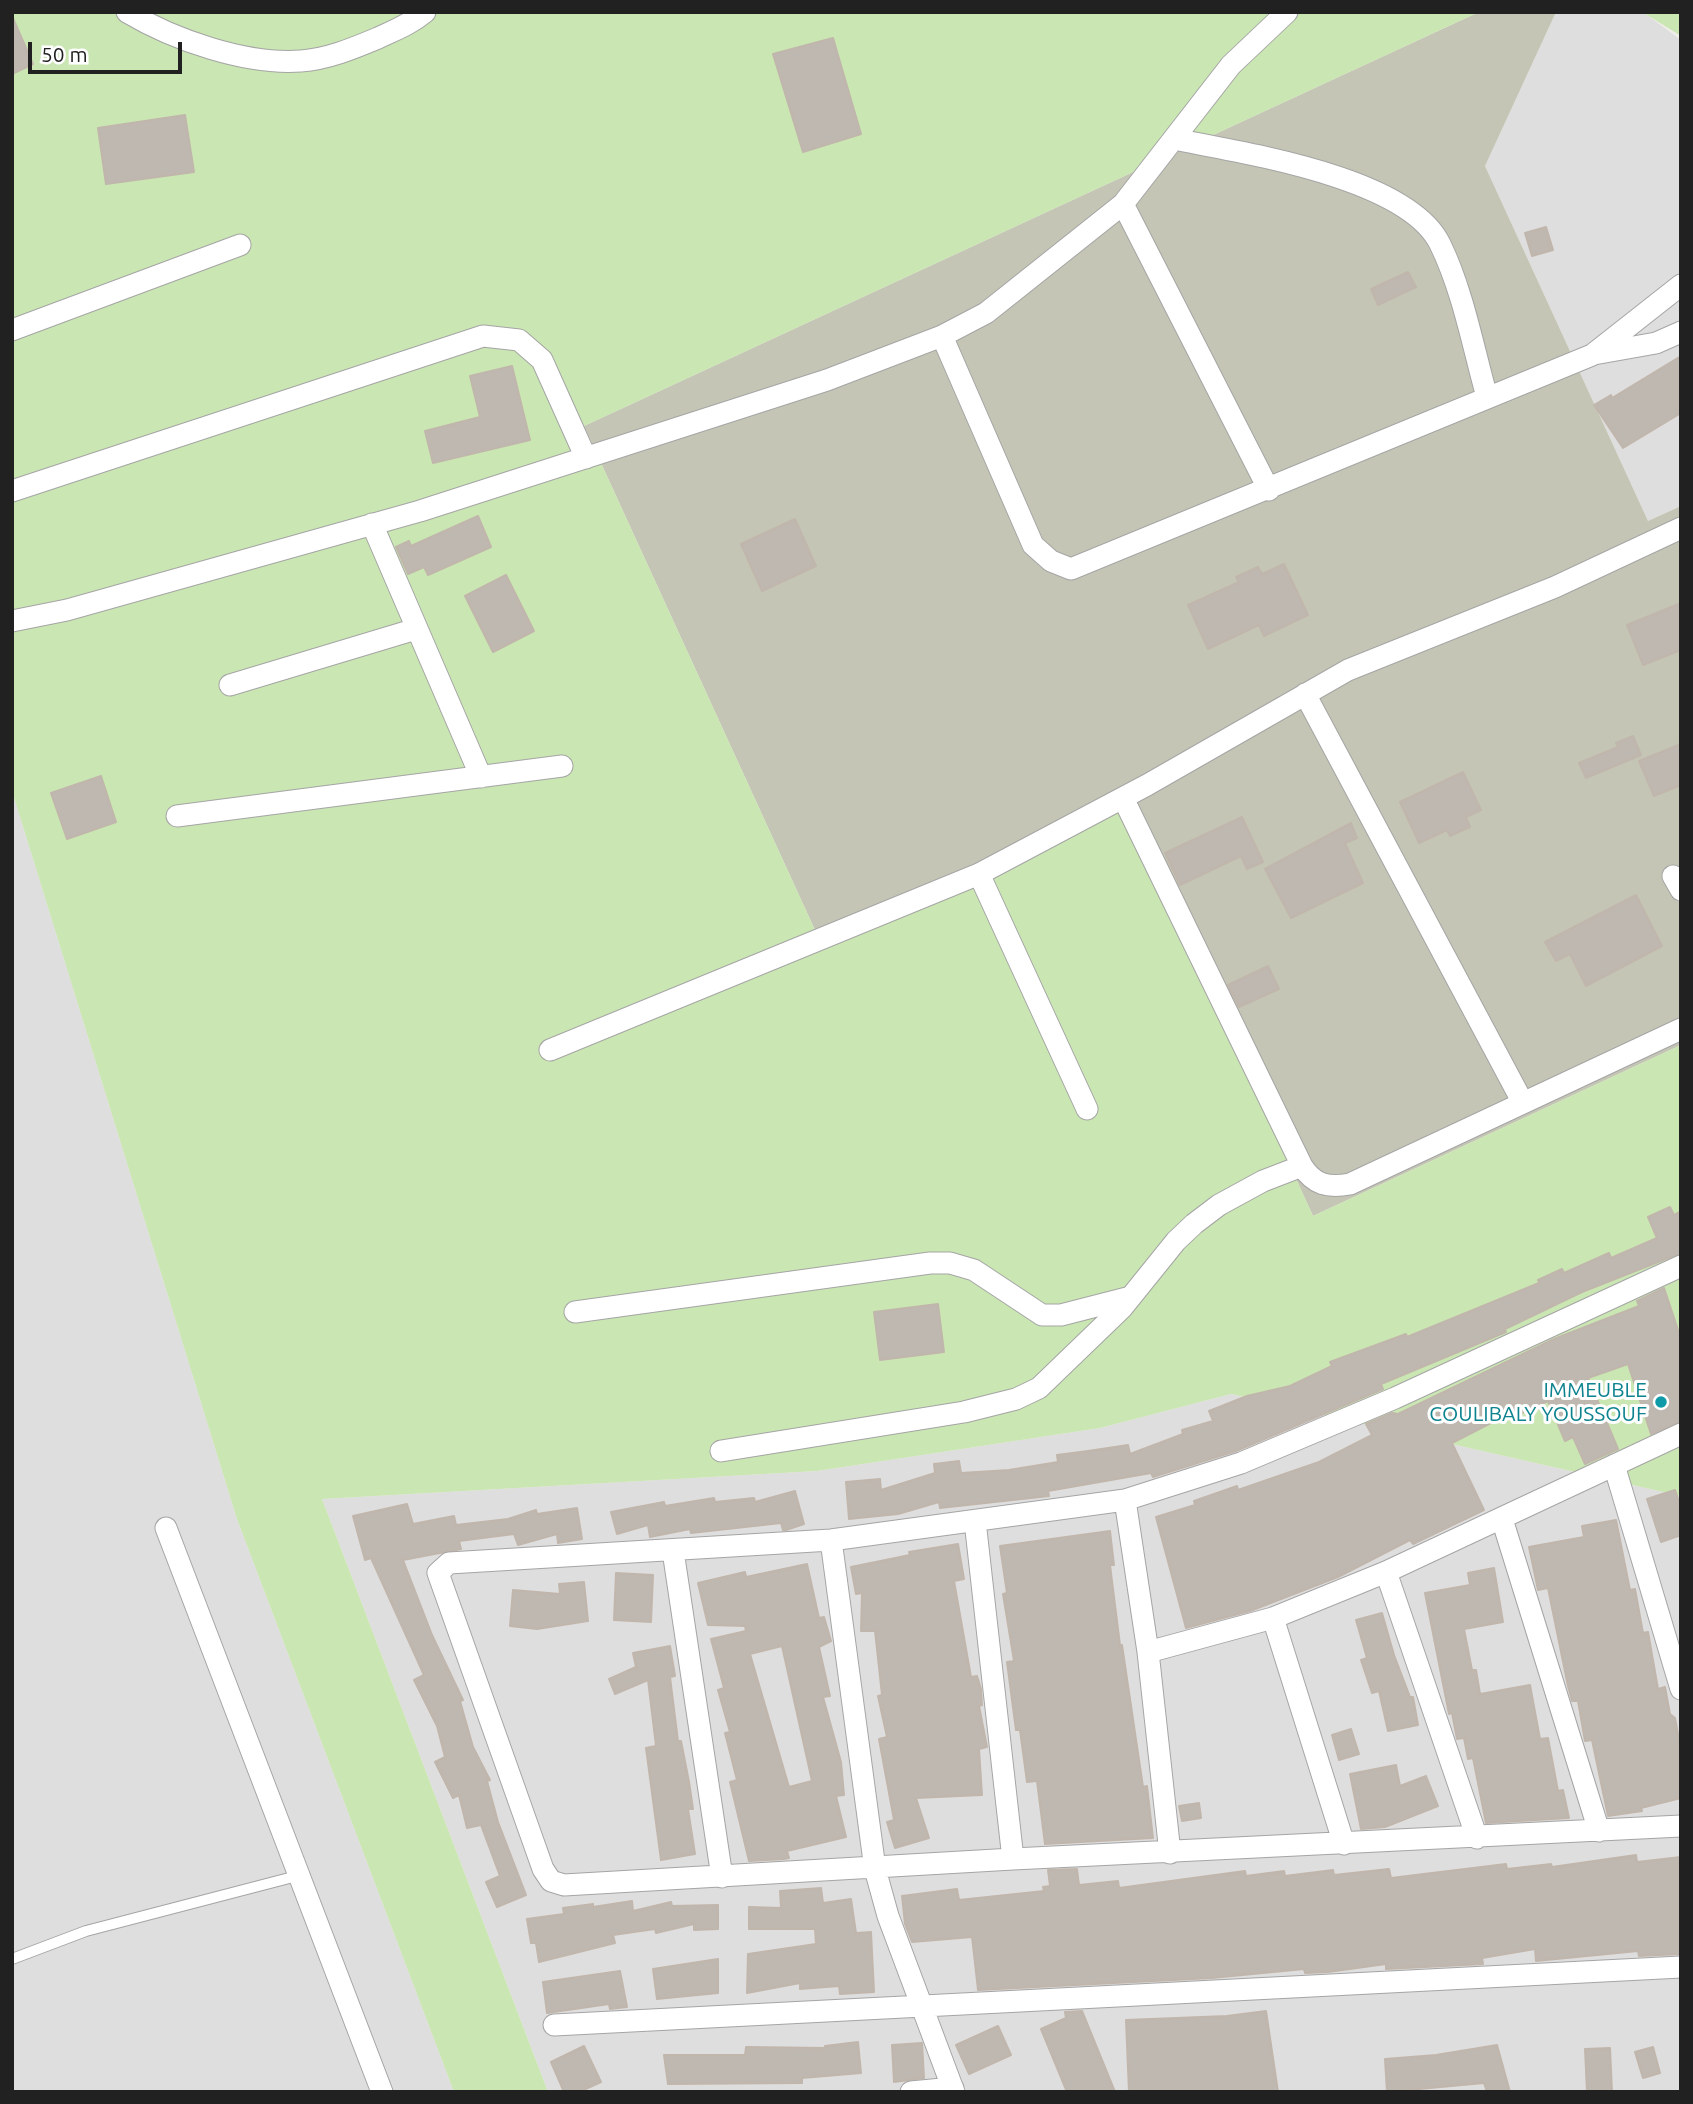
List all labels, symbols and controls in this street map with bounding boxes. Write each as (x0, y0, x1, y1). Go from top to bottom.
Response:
scale bar (32, 28, 186, 72)
text: 50 m (41, 42, 88, 66)
place label: IMMEUBLE COULIBALY YOUSSOUF (1429, 1377, 1647, 1427)
marker: IMMEUBLE COULIBALY YOUSSOUF (1653, 1394, 1669, 1410)

